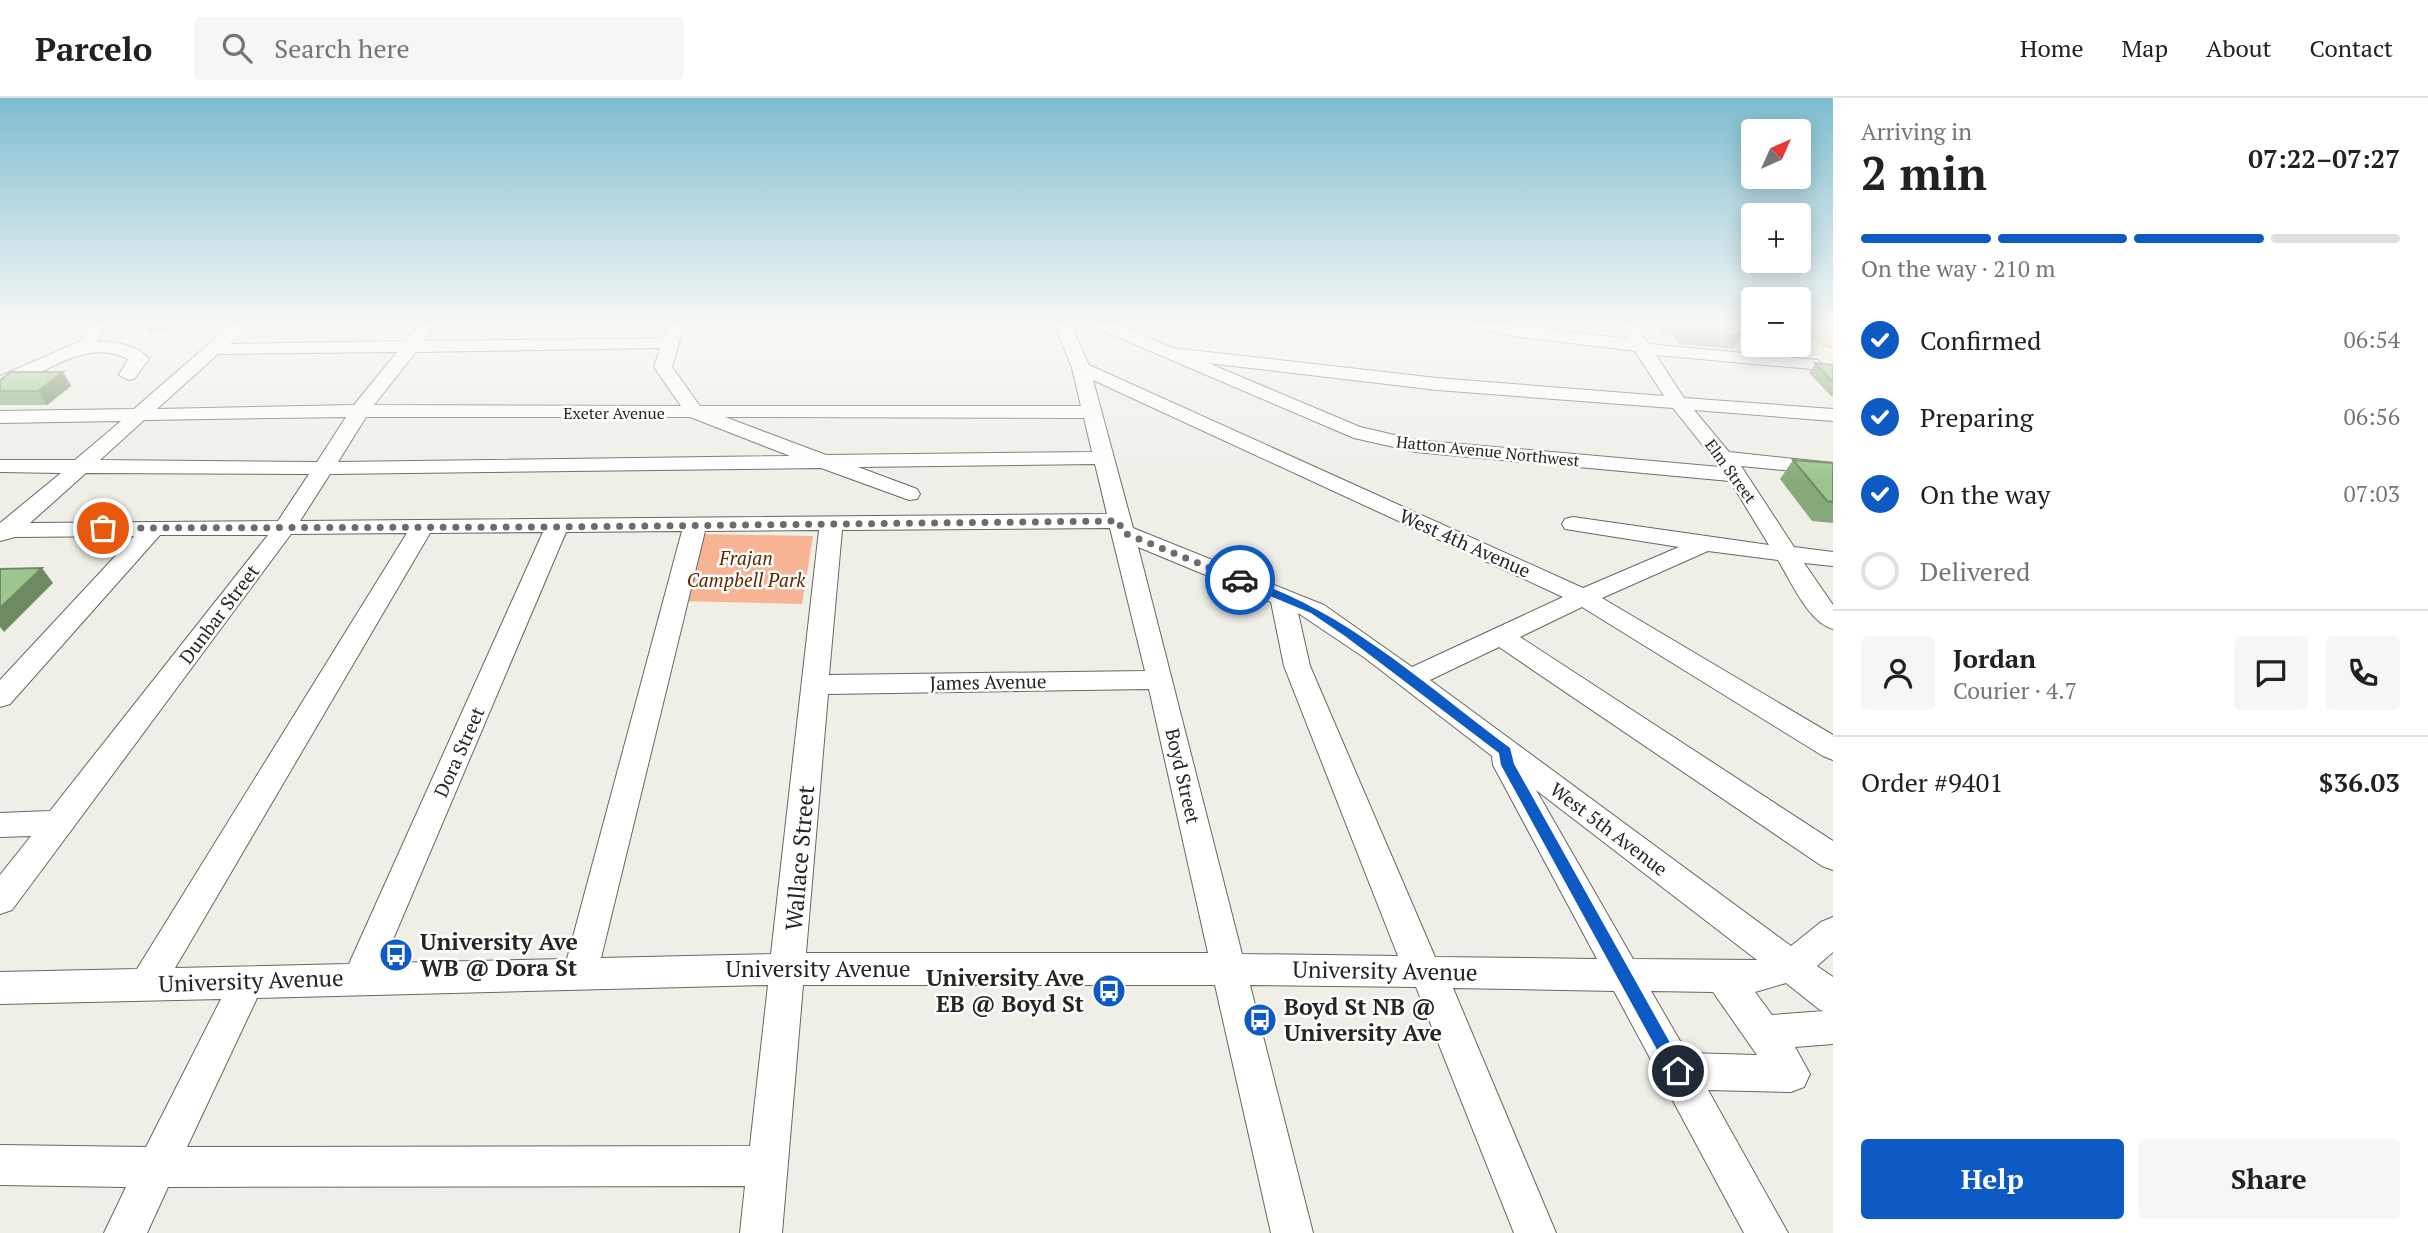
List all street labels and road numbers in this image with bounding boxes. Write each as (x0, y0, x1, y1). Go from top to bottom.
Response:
street label: Exeter Avenue (563, 402, 665, 424)
street label: Hatton Avenue Northwest (1395, 430, 1581, 472)
street label: Elm Street (1700, 434, 1762, 508)
street label: West 4th Avenue (1396, 502, 1535, 583)
street label: Dunbar Street (173, 559, 264, 668)
street label: James Avenue (929, 668, 1047, 695)
street label: Dora Street (428, 703, 490, 801)
street label: Boyd Street (1160, 726, 1207, 826)
street label: West 5th Avenue (1546, 776, 1673, 881)
street label: Wallace Street (778, 783, 821, 932)
street label: University Avenue (725, 953, 911, 984)
street label: University Avenue (1292, 953, 1478, 988)
street label: University Avenue (158, 962, 344, 999)

